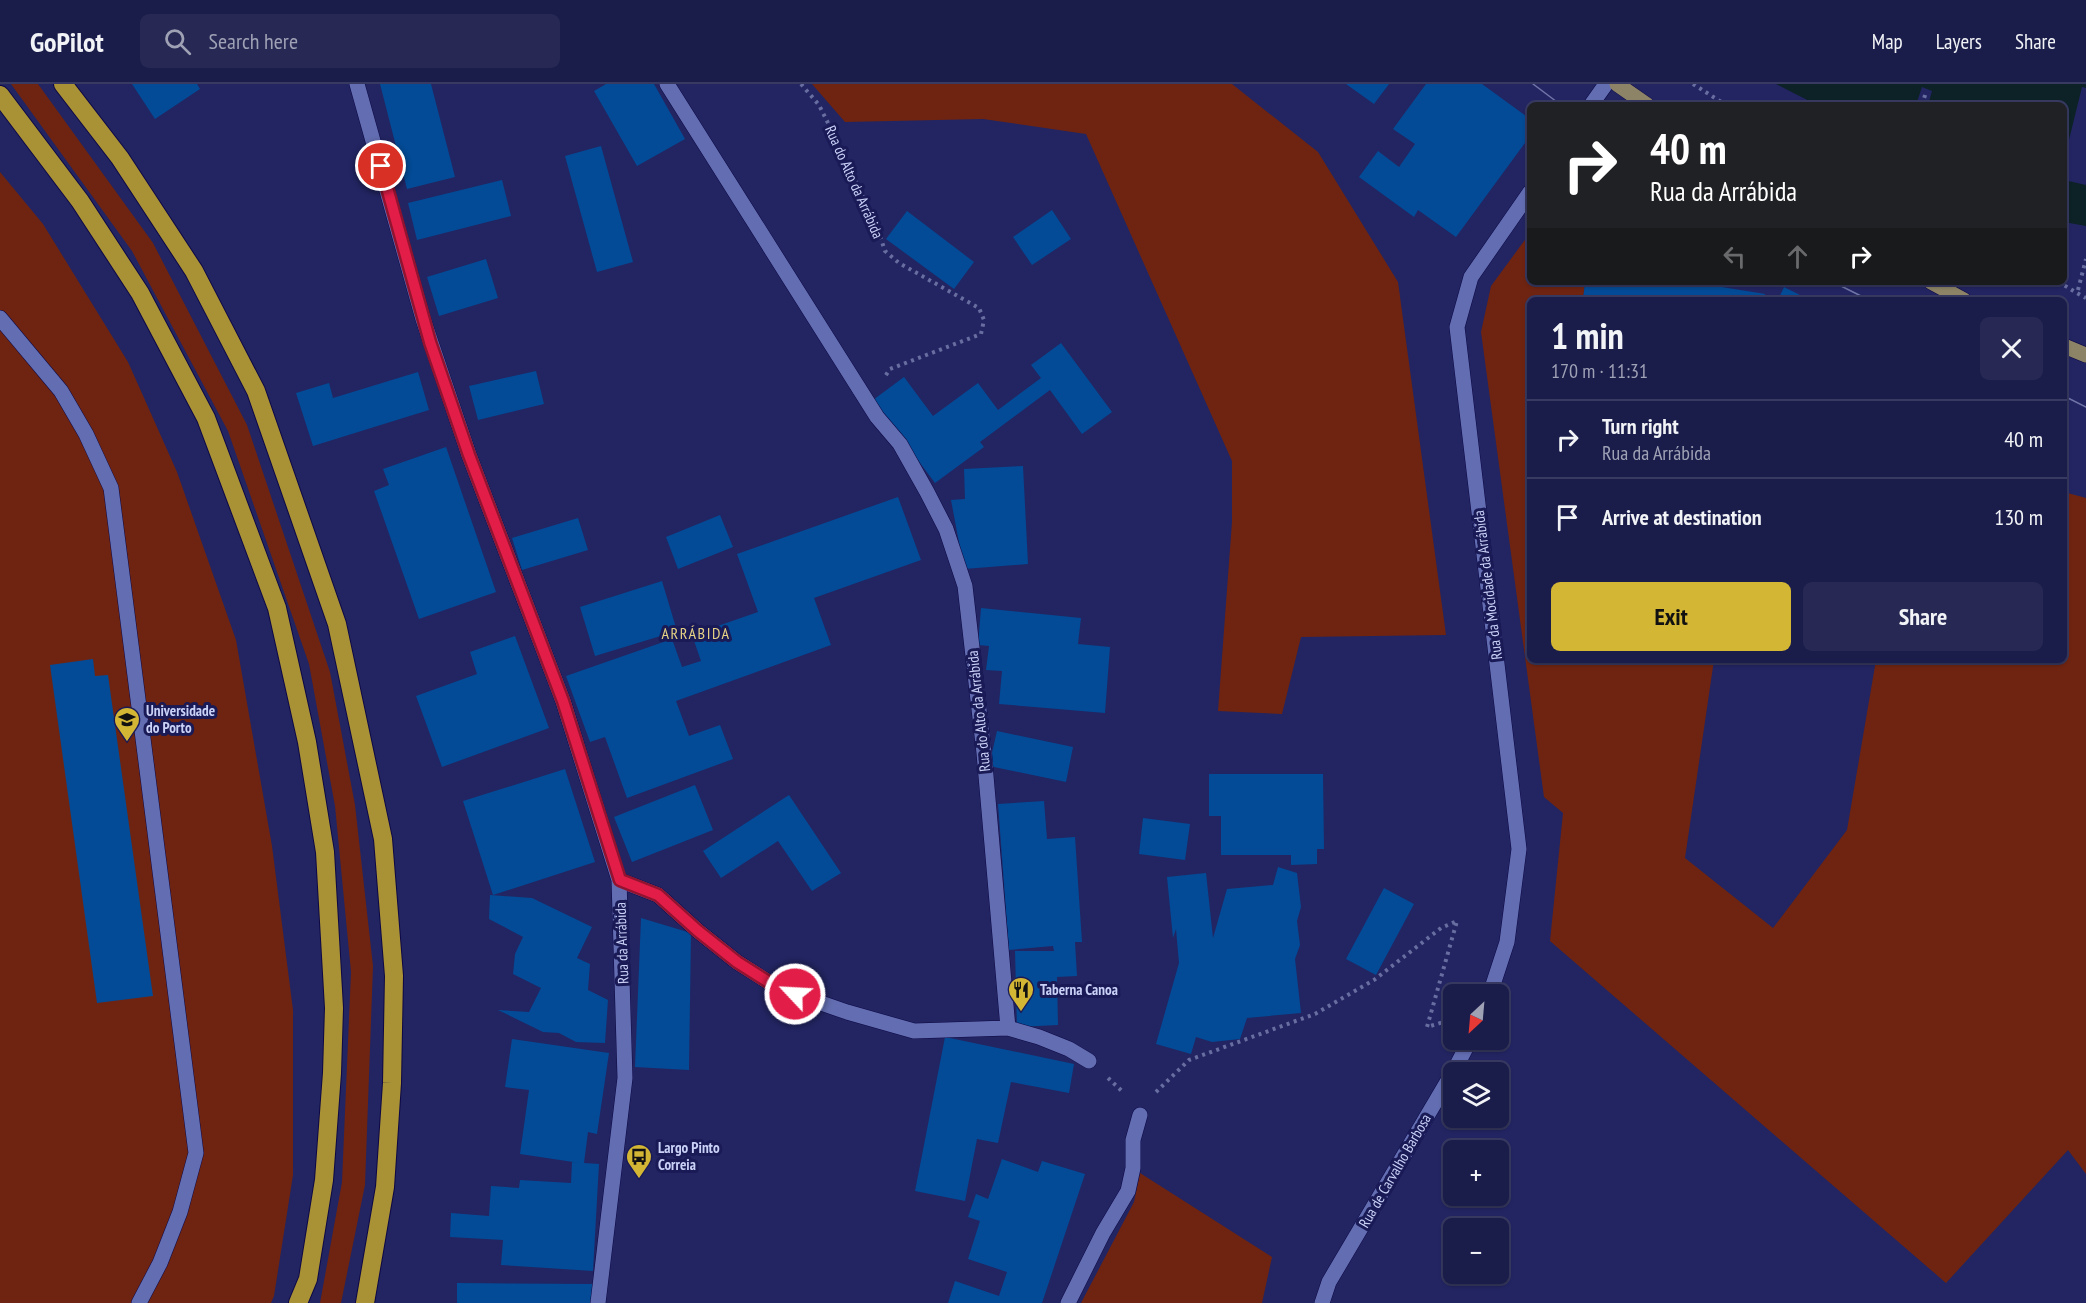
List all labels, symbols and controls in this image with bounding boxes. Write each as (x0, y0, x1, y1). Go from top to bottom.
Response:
search box (140, 14, 560, 68)
text: GoPilot (30, 23, 104, 60)
icon: search (161, 25, 194, 58)
text: Search here (209, 27, 298, 55)
text: Map (1872, 28, 1903, 55)
text: Layers (1936, 28, 1982, 55)
text: Share (2015, 28, 2056, 55)
text: 40 m (1650, 121, 1727, 176)
street label: Rua do Alto da Arrábida (821, 122, 888, 241)
icon: right (1551, 126, 1629, 204)
pin (355, 140, 406, 191)
icon: arrive (364, 149, 397, 182)
text: Rua da Arrábida (1650, 174, 1797, 208)
icon: left (1718, 240, 1751, 273)
icon: ahead (1781, 240, 1814, 273)
icon: right (1844, 240, 1877, 273)
text: 1 min (1551, 312, 1624, 359)
button: close (1980, 317, 2043, 380)
text: 170 m · 11:31 (1551, 358, 1648, 384)
text: Turn right (1602, 412, 1679, 440)
icon: right (1551, 423, 1584, 456)
text: 40 m (2004, 425, 2043, 453)
text: Rua da Arrábida (1602, 440, 1711, 466)
icon: arrive (1551, 501, 1584, 534)
text: Arrive at destination (1602, 503, 1762, 531)
text: 130 m (1994, 503, 2043, 531)
street label: Rua da Mocidade da Arrábida (1469, 509, 1506, 661)
button: Exit (1551, 582, 1791, 651)
button: Share (1803, 582, 2043, 651)
district label: ARRÁBIDA (661, 623, 731, 643)
street label: Rua do Alto da Arrábida (963, 650, 994, 773)
place label: Universidade do Porto (146, 701, 215, 737)
school or university icon: Universidade do Porto (112, 705, 142, 743)
street label: Rua da Arrábida (611, 902, 632, 984)
position arrow (763, 962, 827, 1026)
restaurant icon: Taberna Canoa (1006, 975, 1036, 1013)
place label: Taberna Canoa (1040, 980, 1118, 999)
north arrow (1443, 984, 1509, 1050)
map controls (1443, 984, 1509, 1284)
button: layers (1443, 1062, 1509, 1128)
street label: Rua de Carvalho Barbosa (1354, 1110, 1435, 1231)
place label: Largo Pinto Correia (658, 1138, 720, 1174)
button: + (1443, 1140, 1509, 1206)
bus stop icon: Largo Pinto Correia (624, 1142, 654, 1180)
button: − (1443, 1218, 1509, 1284)

